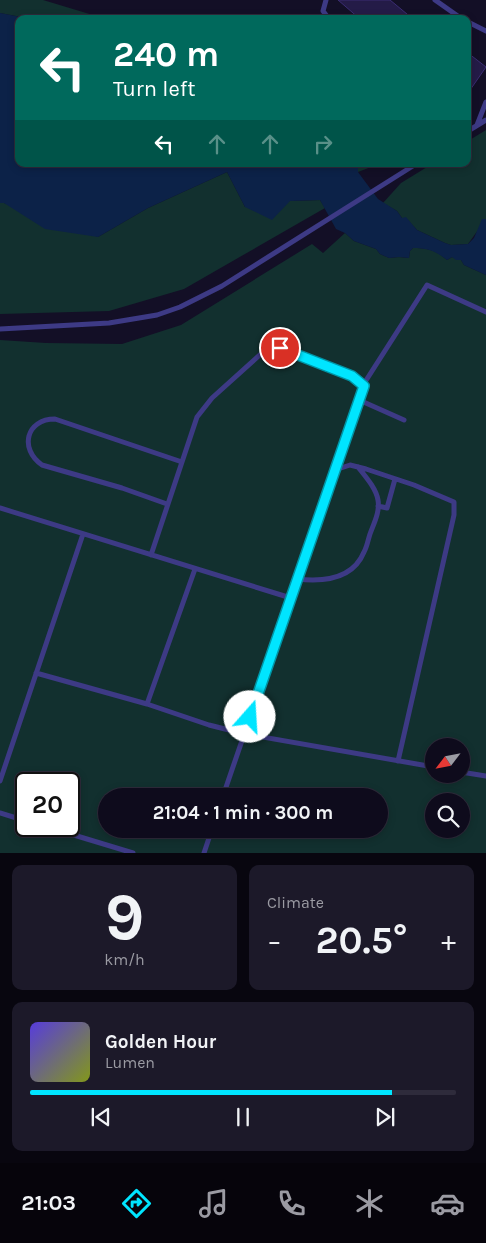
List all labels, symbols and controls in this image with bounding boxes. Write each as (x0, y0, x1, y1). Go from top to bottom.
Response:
text: 240 m (113, 34, 219, 75)
icon: left (30, 35, 95, 100)
text: Turn left (113, 76, 196, 102)
icon: left (150, 130, 178, 158)
icon: ahead (203, 130, 231, 158)
icon: ahead (256, 130, 284, 158)
icon: right (309, 130, 337, 158)
pin (259, 327, 301, 369)
icon: arrive (266, 334, 294, 362)
position arrow (223, 690, 275, 742)
north arrow (425, 738, 470, 782)
map controls (425, 738, 470, 838)
speed limit sign: 20 (15, 772, 80, 837)
button: search (425, 793, 470, 838)
text: 21:04 · 1 min · 300 m (153, 802, 333, 824)
text: 9 (105, 879, 144, 955)
text: Climate (267, 893, 324, 912)
text: 20.5° (315, 918, 408, 963)
text: − (267, 924, 282, 957)
text: + (441, 924, 456, 957)
text: km/h (104, 950, 145, 969)
text: Golden Hour (105, 1031, 216, 1053)
text: Lumen (105, 1053, 155, 1072)
icon: previous (87, 1103, 115, 1131)
icon: pause (229, 1103, 257, 1131)
icon: next (371, 1103, 399, 1131)
icon: directions (119, 1186, 154, 1221)
icon: music (196, 1186, 231, 1221)
icon: phone (274, 1186, 309, 1221)
icon: climate (352, 1186, 387, 1221)
icon: car (430, 1186, 465, 1221)
text: 21:03 (21, 1190, 76, 1216)

